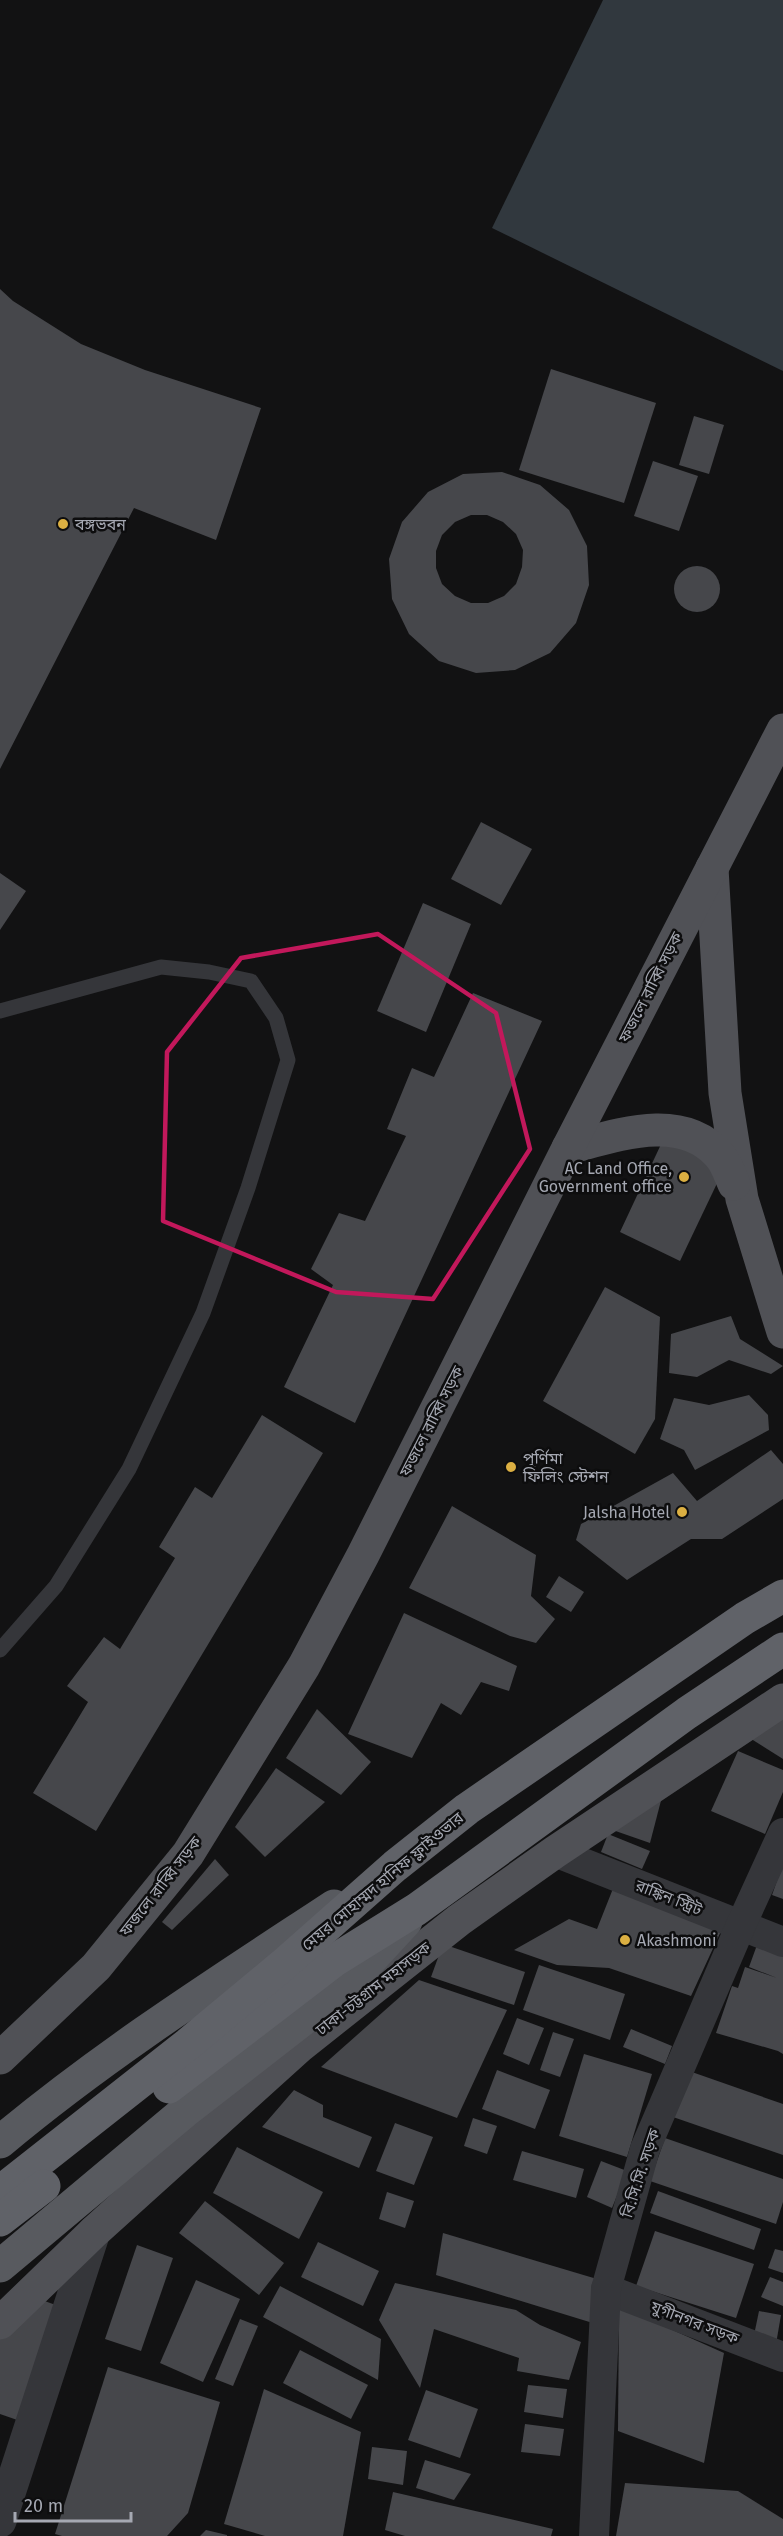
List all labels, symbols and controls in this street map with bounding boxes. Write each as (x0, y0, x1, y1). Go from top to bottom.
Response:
place label: বঙ্গভবন (74, 515, 126, 534)
marker: বঙ্গভবন (56, 517, 70, 531)
street label: ফজলে রাব্বি সড়ক (614, 928, 687, 1047)
place label: AC Land Office, Government office (539, 1159, 672, 1196)
marker: AC Land Office, Government office (677, 1170, 691, 1184)
street label: ফজলে রাব্বি সড়ক (395, 1362, 468, 1481)
place label: পূর্ণিমা ফিলিং স্টেশন (522, 1449, 609, 1486)
marker: পূর্ণিমা ফিলিং স্টেশন (504, 1460, 518, 1474)
place label: Jalsha Hotel (583, 1503, 670, 1522)
marker: Jalsha Hotel (675, 1505, 689, 1519)
street label: মেয়র মোহাম্মদ হানিফ ফ্লাইওভার (298, 1808, 467, 1955)
street label: ফজলে রাব্বি সড়ক (115, 1832, 206, 1941)
street label: রাঙ্কিন স্ট্রিট (632, 1875, 705, 1919)
place label: Akashmoni (637, 1931, 716, 1950)
marker: Akashmoni (618, 1933, 632, 1947)
street label: ঢাকা-চট্টগ্রাম মহাসড়ক (311, 1937, 435, 2040)
street label: বি.সি.সি. সড়ক (617, 2125, 664, 2221)
street label: যুগীনগর সড়ক (647, 2297, 742, 2348)
scale bar (15, 2485, 130, 2523)
text: 20 m (24, 2495, 63, 2517)

